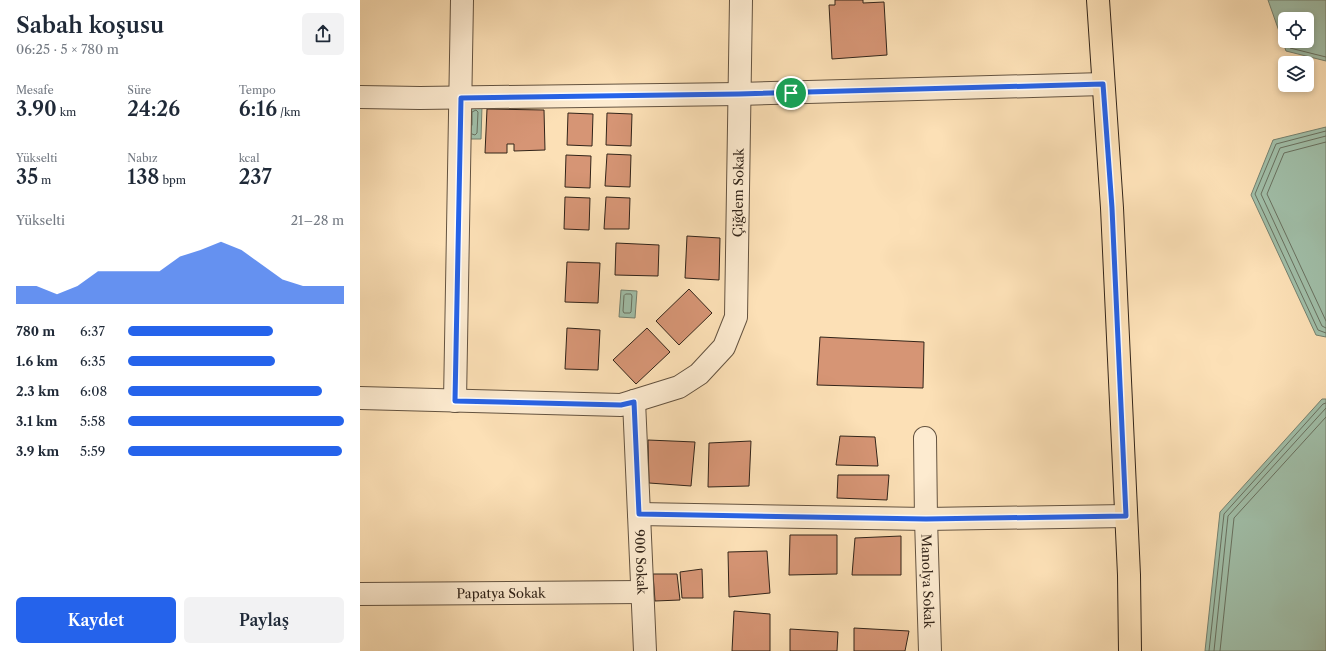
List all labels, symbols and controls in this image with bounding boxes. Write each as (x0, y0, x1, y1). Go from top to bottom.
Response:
text: Sabah koşusu (16, 12, 164, 39)
map controls (1278, 12, 1314, 92)
button: locate (1278, 12, 1314, 48)
button: share (302, 13, 344, 55)
text: 06:25 · 5 × 780 m (16, 41, 119, 57)
button: layers (1278, 56, 1314, 92)
pin (774, 76, 808, 110)
icon: arrive (780, 82, 802, 104)
text: Mesafe (16, 83, 54, 97)
text: Süre (127, 83, 151, 97)
text: Tempo (239, 83, 276, 97)
text: 3.90 (16, 97, 57, 121)
text: 24:26 (127, 97, 180, 121)
text: 6:16 (239, 97, 277, 121)
text: km (57, 105, 76, 119)
text: /km (277, 105, 301, 119)
street label: Çiğdem Sokak (729, 148, 747, 237)
text: Yükselti (16, 151, 57, 165)
text: Nabız (127, 151, 158, 165)
text: kcal (239, 151, 259, 165)
text: 35 (16, 165, 38, 189)
text: 138 (127, 165, 160, 189)
text: 237 (239, 165, 272, 189)
text: m (38, 173, 51, 187)
text: bpm (160, 173, 186, 187)
text: Yükselti (16, 212, 65, 228)
text: 21–28 m (291, 212, 344, 228)
text: 780 m (16, 323, 55, 339)
text: 6:37 (80, 323, 105, 339)
text: 1.6 km (16, 353, 58, 369)
text: 6:35 (80, 353, 105, 369)
text: 2.3 km (16, 383, 59, 399)
text: 6:08 (80, 383, 107, 399)
text: 3.1 km (16, 413, 58, 429)
text: 5:58 (80, 413, 105, 429)
text: 3.9 km (16, 443, 59, 459)
text: 5:59 (80, 443, 105, 459)
street label: 900 Sokak (632, 529, 651, 595)
street label: Manolya Sokak (918, 534, 937, 629)
street label: Papatya Sokak (456, 585, 546, 601)
button: Kaydet (16, 597, 176, 643)
button: Paylaş (184, 597, 344, 643)

